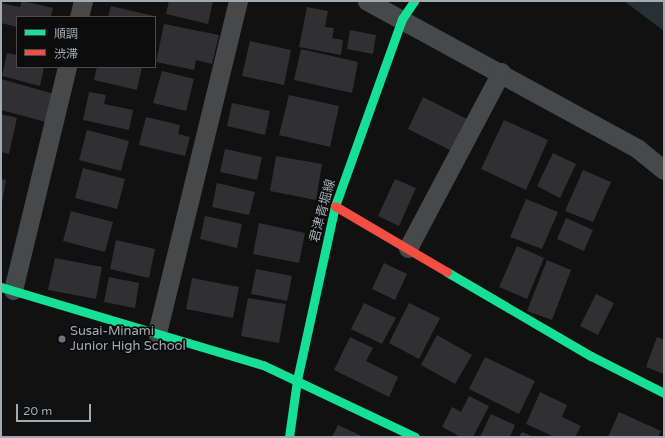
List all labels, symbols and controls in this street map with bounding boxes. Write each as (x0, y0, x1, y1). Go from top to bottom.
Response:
legend (16, 16, 156, 68)
text: 順調 (54, 27, 78, 41)
text: 渋滞 (54, 47, 78, 61)
street label: 君津青堀線 (307, 178, 339, 244)
place label: Susai-Minami Junior High School (70, 324, 186, 355)
marker: Susai-Minami Junior High School (57, 334, 67, 344)
scale bar (18, 396, 93, 422)
text: 20 m (23, 404, 52, 418)

